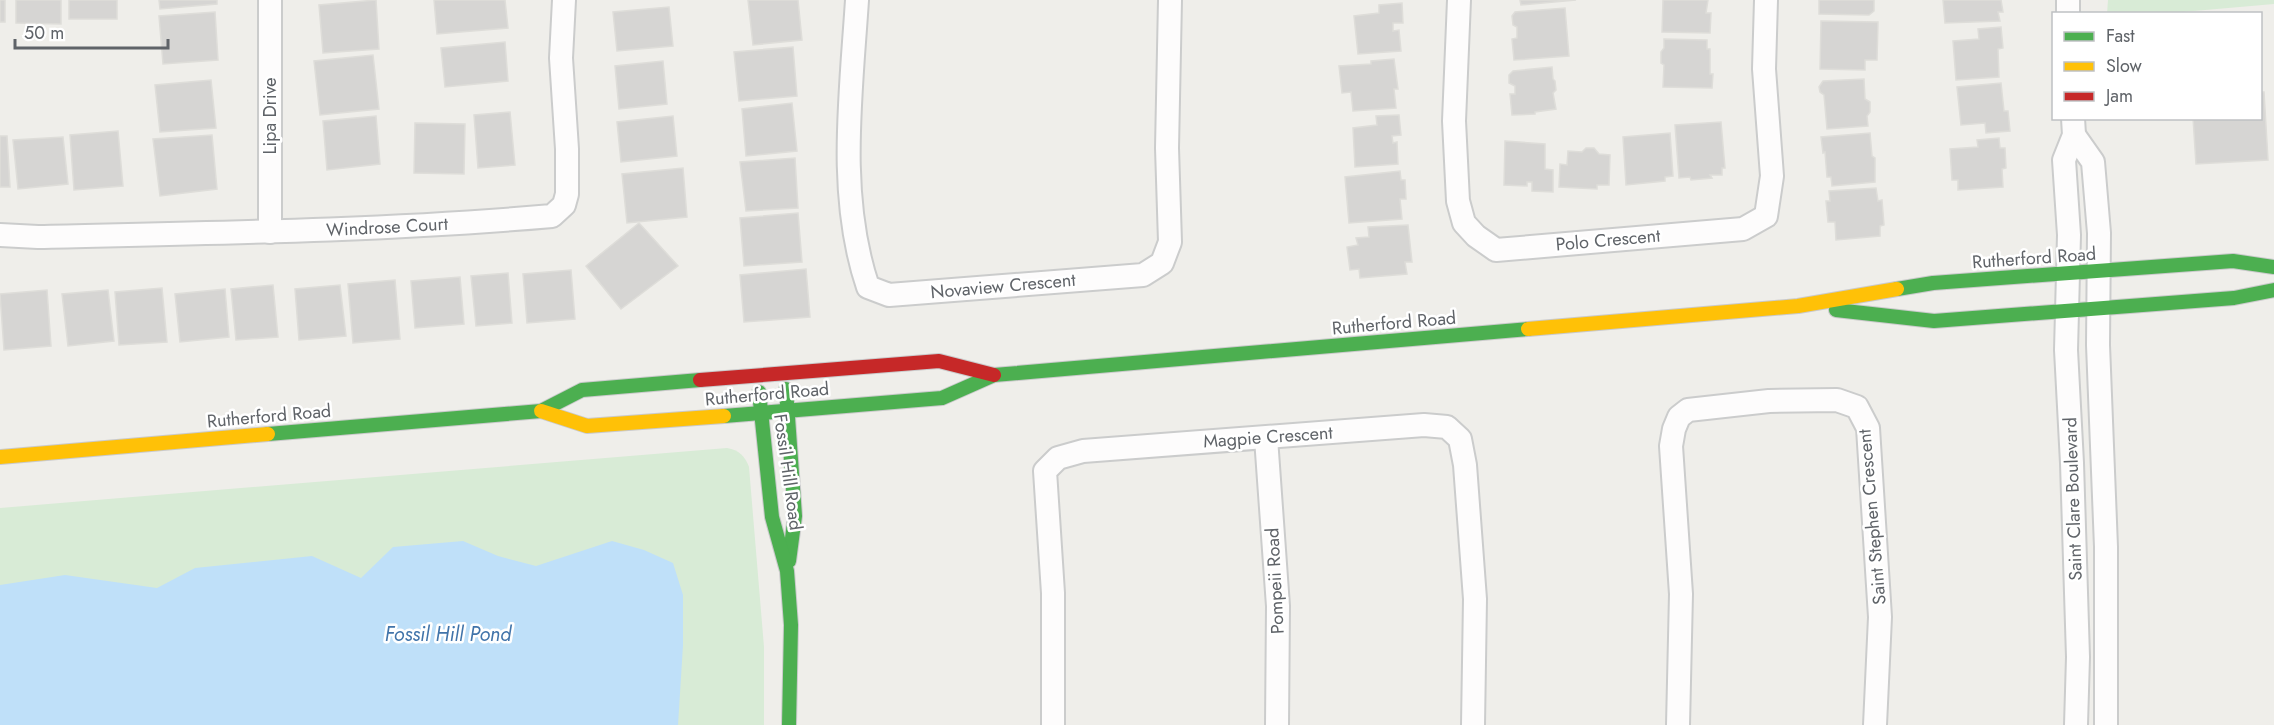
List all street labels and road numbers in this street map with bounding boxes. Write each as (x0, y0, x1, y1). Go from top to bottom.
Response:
street label: Lipa Drive (257, 77, 283, 155)
street label: Windrose Court (325, 211, 449, 243)
street label: Polo Crescent (1555, 222, 1662, 258)
street label: Rutherford Road (1971, 241, 2097, 275)
street label: Novaview Crescent (929, 267, 1077, 305)
street label: Rutherford Road (1331, 305, 1457, 341)
street label: Rutherford Road (704, 376, 830, 412)
street label: Rutherford Road (206, 398, 332, 434)
street label: Fossil Hill Road (767, 412, 809, 532)
street label: Saint Clare Boulevard (2057, 417, 2089, 581)
street label: Magpie Crescent (1202, 419, 1334, 454)
street label: Saint Stephen Crescent (1851, 427, 1893, 606)
street label: Pompeii Road (1259, 527, 1291, 635)

